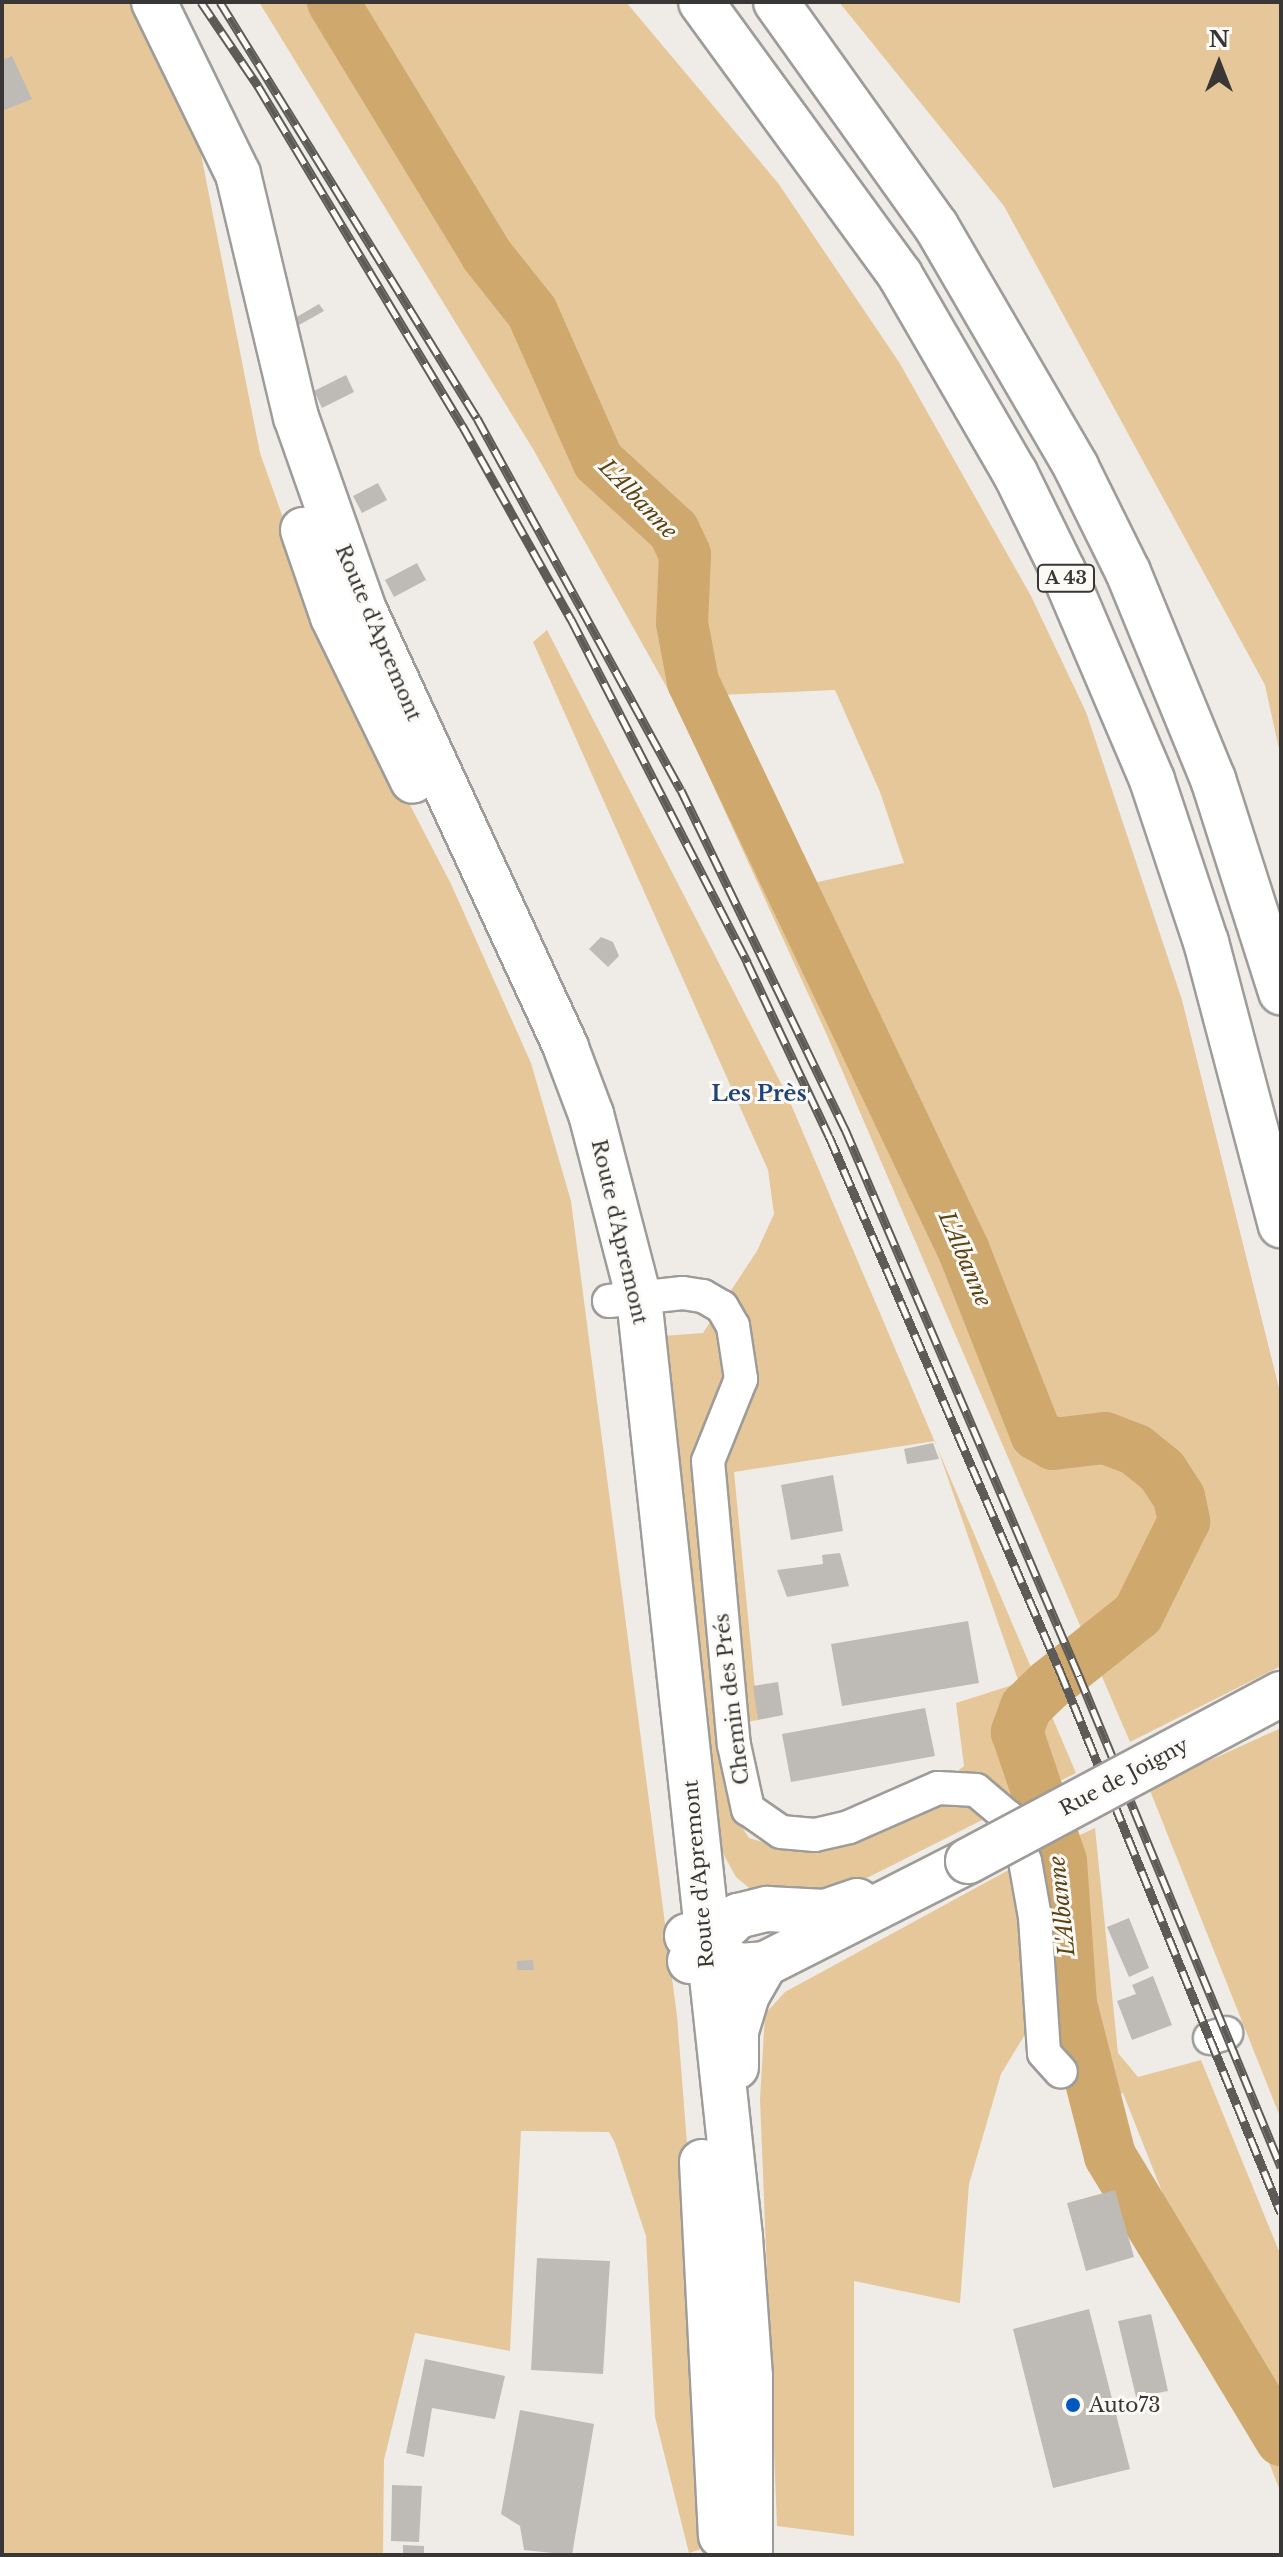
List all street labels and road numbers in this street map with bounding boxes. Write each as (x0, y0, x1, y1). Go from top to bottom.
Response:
street label: Route d'Apremont (330, 541, 426, 725)
road number: A 43 (1036, 564, 1096, 592)
street label: Route d'Apremont (586, 1137, 652, 1327)
street label: Chemin des Prés (710, 1612, 754, 1786)
street label: Rue de Joigny (1055, 1733, 1193, 1821)
street label: Route d'Apremont (679, 1779, 719, 1969)

